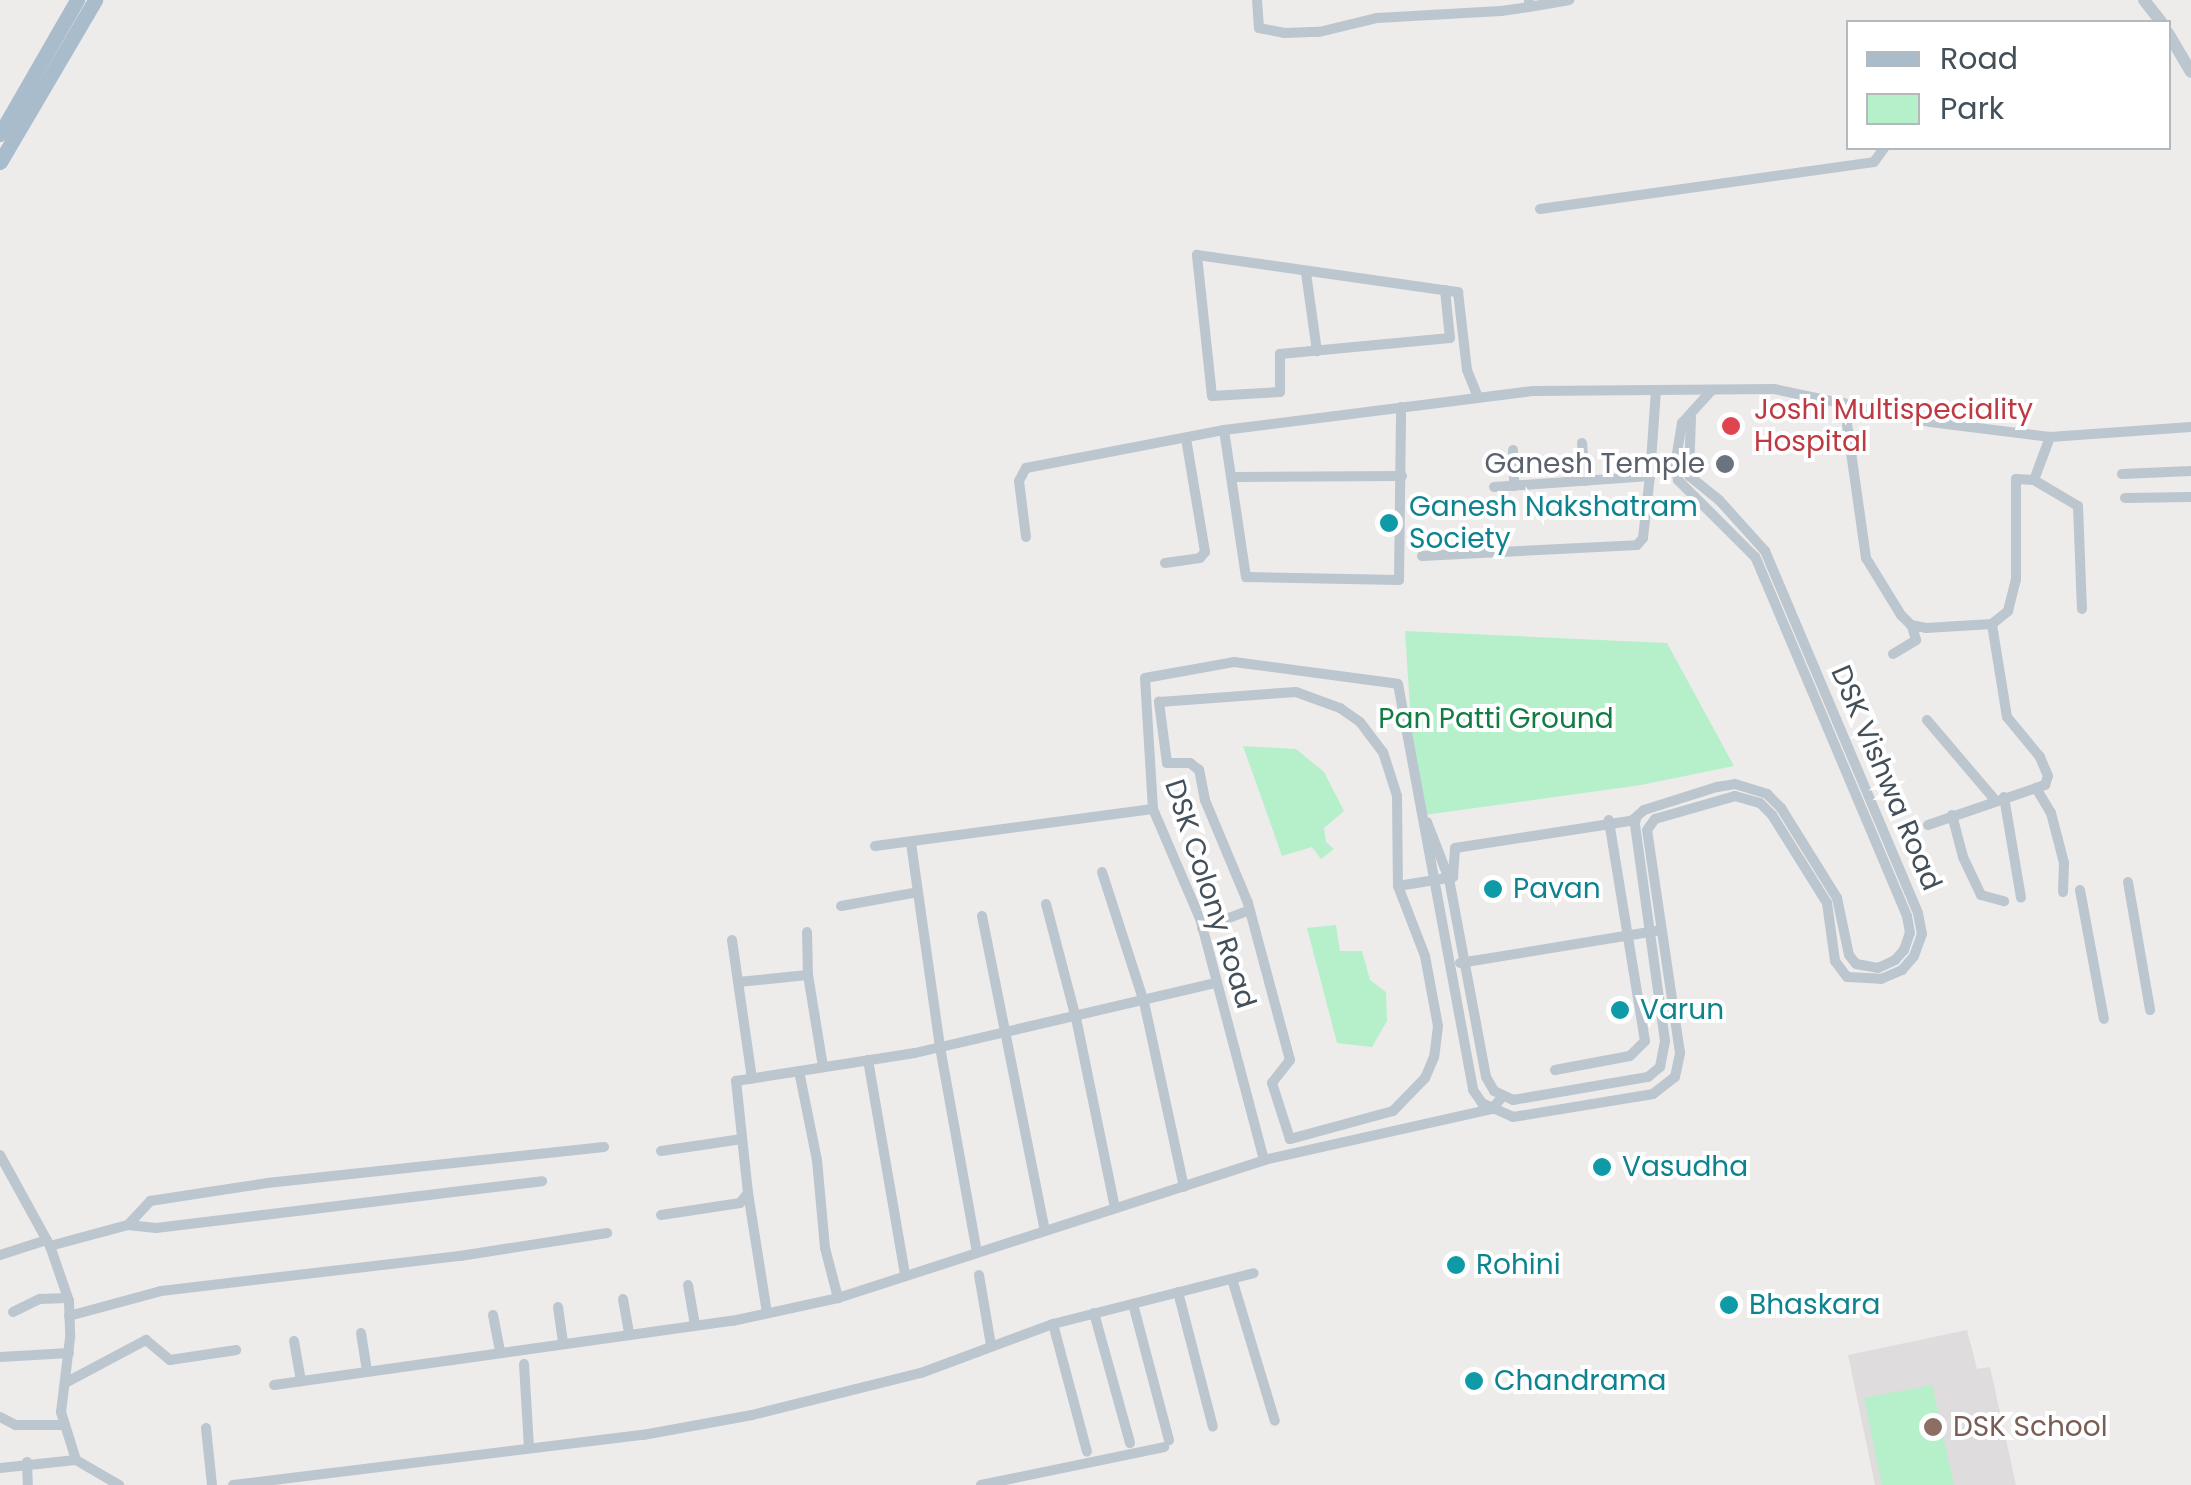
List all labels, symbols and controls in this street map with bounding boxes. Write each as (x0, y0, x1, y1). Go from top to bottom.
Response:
legend (1846, 20, 2171, 150)
text: Road (1940, 37, 2018, 80)
text: Park (1940, 87, 2004, 130)
place label: Joshi Multispeciality Hospital (1754, 393, 2033, 459)
marker: Joshi Multispeciality Hospital (1718, 413, 1744, 439)
place label: Ganesh Temple (1484, 447, 1705, 481)
marker: Ganesh Temple (1714, 453, 1736, 475)
place label: Ganesh Nakshatram Society (1409, 490, 1698, 556)
marker: Ganesh Nakshatram Society (1378, 512, 1400, 534)
street label: DSK Vishwa Road (1823, 661, 1949, 895)
park label: Pan Patti Ground (1378, 702, 1614, 736)
street label: DSK Colony Road (1157, 775, 1263, 1013)
place label: Pavan (1513, 872, 1601, 906)
marker: Pavan (1482, 878, 1504, 900)
place label: Varun (1640, 993, 1724, 1027)
marker: Varun (1609, 999, 1631, 1021)
place label: Vasudha (1622, 1150, 1748, 1184)
marker: Vasudha (1591, 1156, 1613, 1178)
place label: Rohini (1476, 1248, 1561, 1282)
marker: Rohini (1445, 1254, 1467, 1276)
place label: Bhaskara (1749, 1288, 1880, 1322)
marker: Bhaskara (1718, 1294, 1740, 1316)
place label: Chandrama (1494, 1364, 1666, 1398)
marker: Chandrama (1463, 1370, 1485, 1392)
place label: DSK School (1953, 1410, 2108, 1444)
marker: DSK School (1922, 1416, 1944, 1438)

